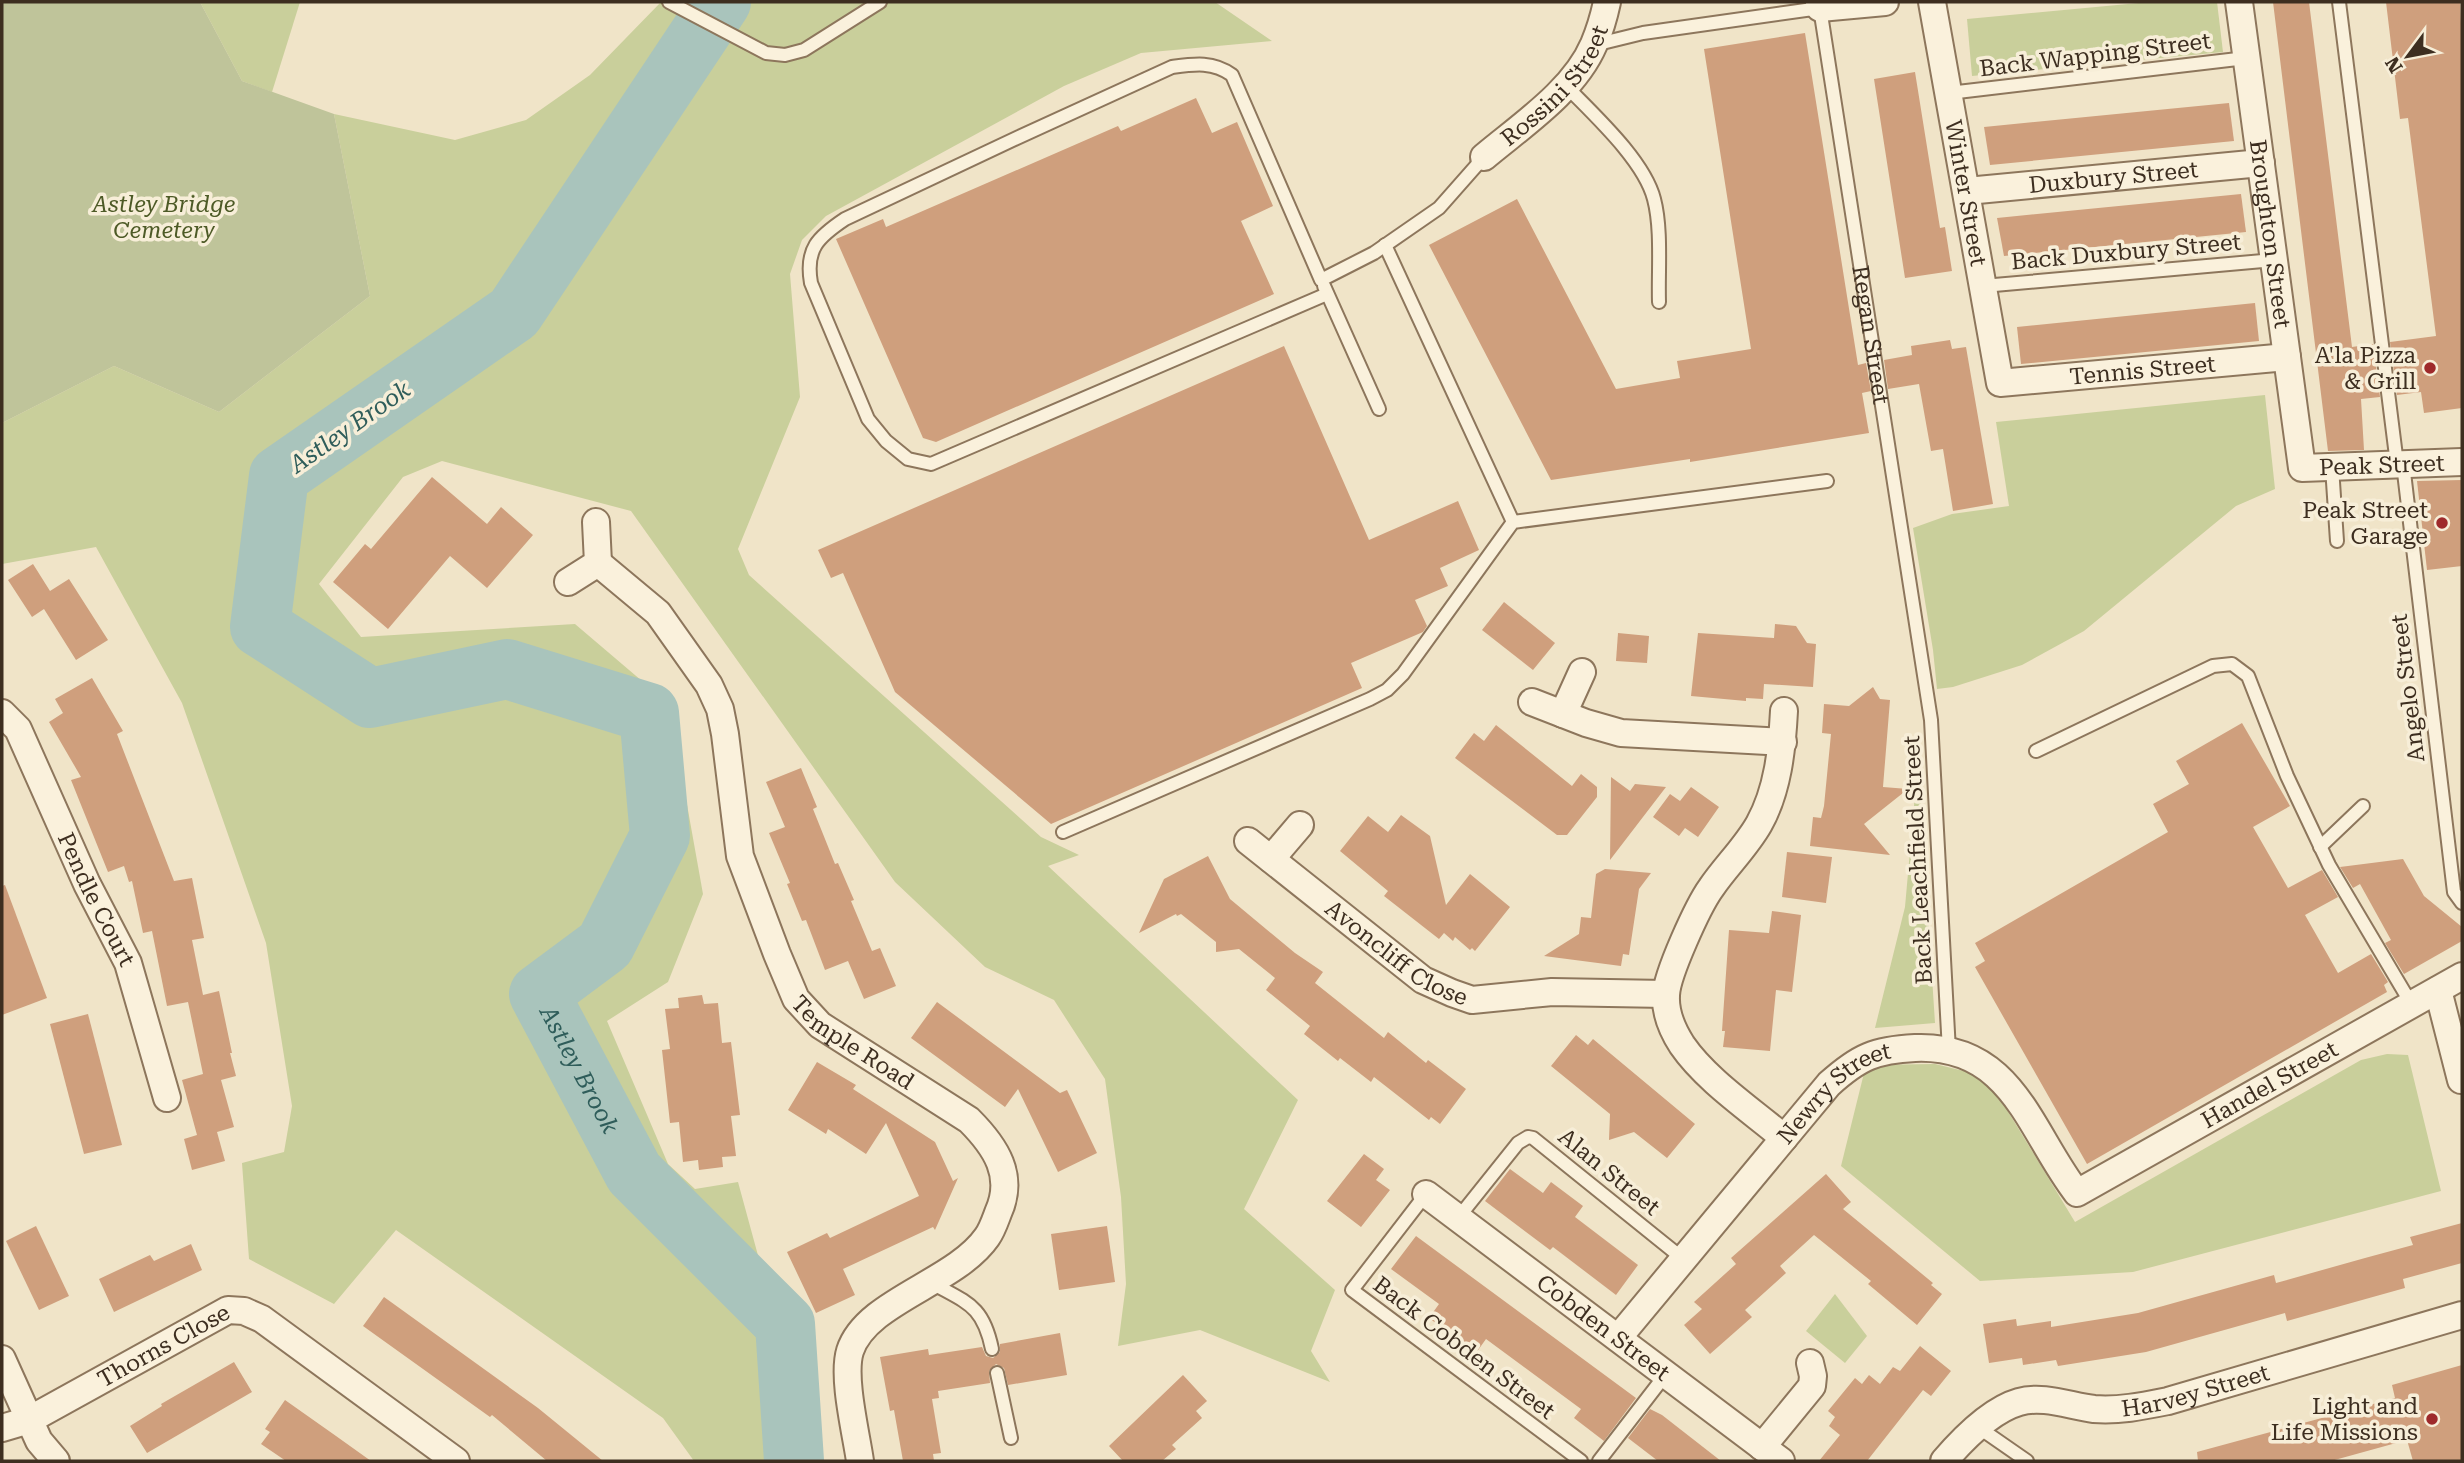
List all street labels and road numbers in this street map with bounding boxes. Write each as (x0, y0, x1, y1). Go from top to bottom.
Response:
street label: Rossini Street (1495, 21, 1614, 151)
street label: Back Wapping Street (1978, 27, 2213, 83)
street label: Winter Street (1940, 118, 1992, 269)
street label: Broughton Street (2244, 138, 2297, 330)
street label: Duxbury Street (2027, 156, 2200, 199)
street label: Back Duxbury Street (2010, 228, 2243, 276)
street label: Regan Street (1847, 264, 1895, 407)
street label: Tennis Street (2068, 350, 2217, 390)
street label: Peak Street (2318, 449, 2445, 481)
street label: Angelo Street (2385, 612, 2430, 763)
street label: Back Leachfield Street (1898, 734, 1938, 985)
street label: Pendle Court (52, 828, 141, 971)
street label: Avoncliff Close (1320, 894, 1471, 1011)
street label: Temple Road (786, 990, 920, 1095)
street label: Handel Street (2196, 1035, 2343, 1134)
street label: Newry Street (1772, 1037, 1894, 1149)
street label: Alan Street (1553, 1123, 1665, 1221)
street label: Cobden Street (1532, 1269, 1676, 1386)
street label: Back Cobden Street (1368, 1271, 1560, 1425)
street label: Thorns Close (93, 1298, 234, 1393)
street label: Harvey Street (2120, 1359, 2273, 1422)

